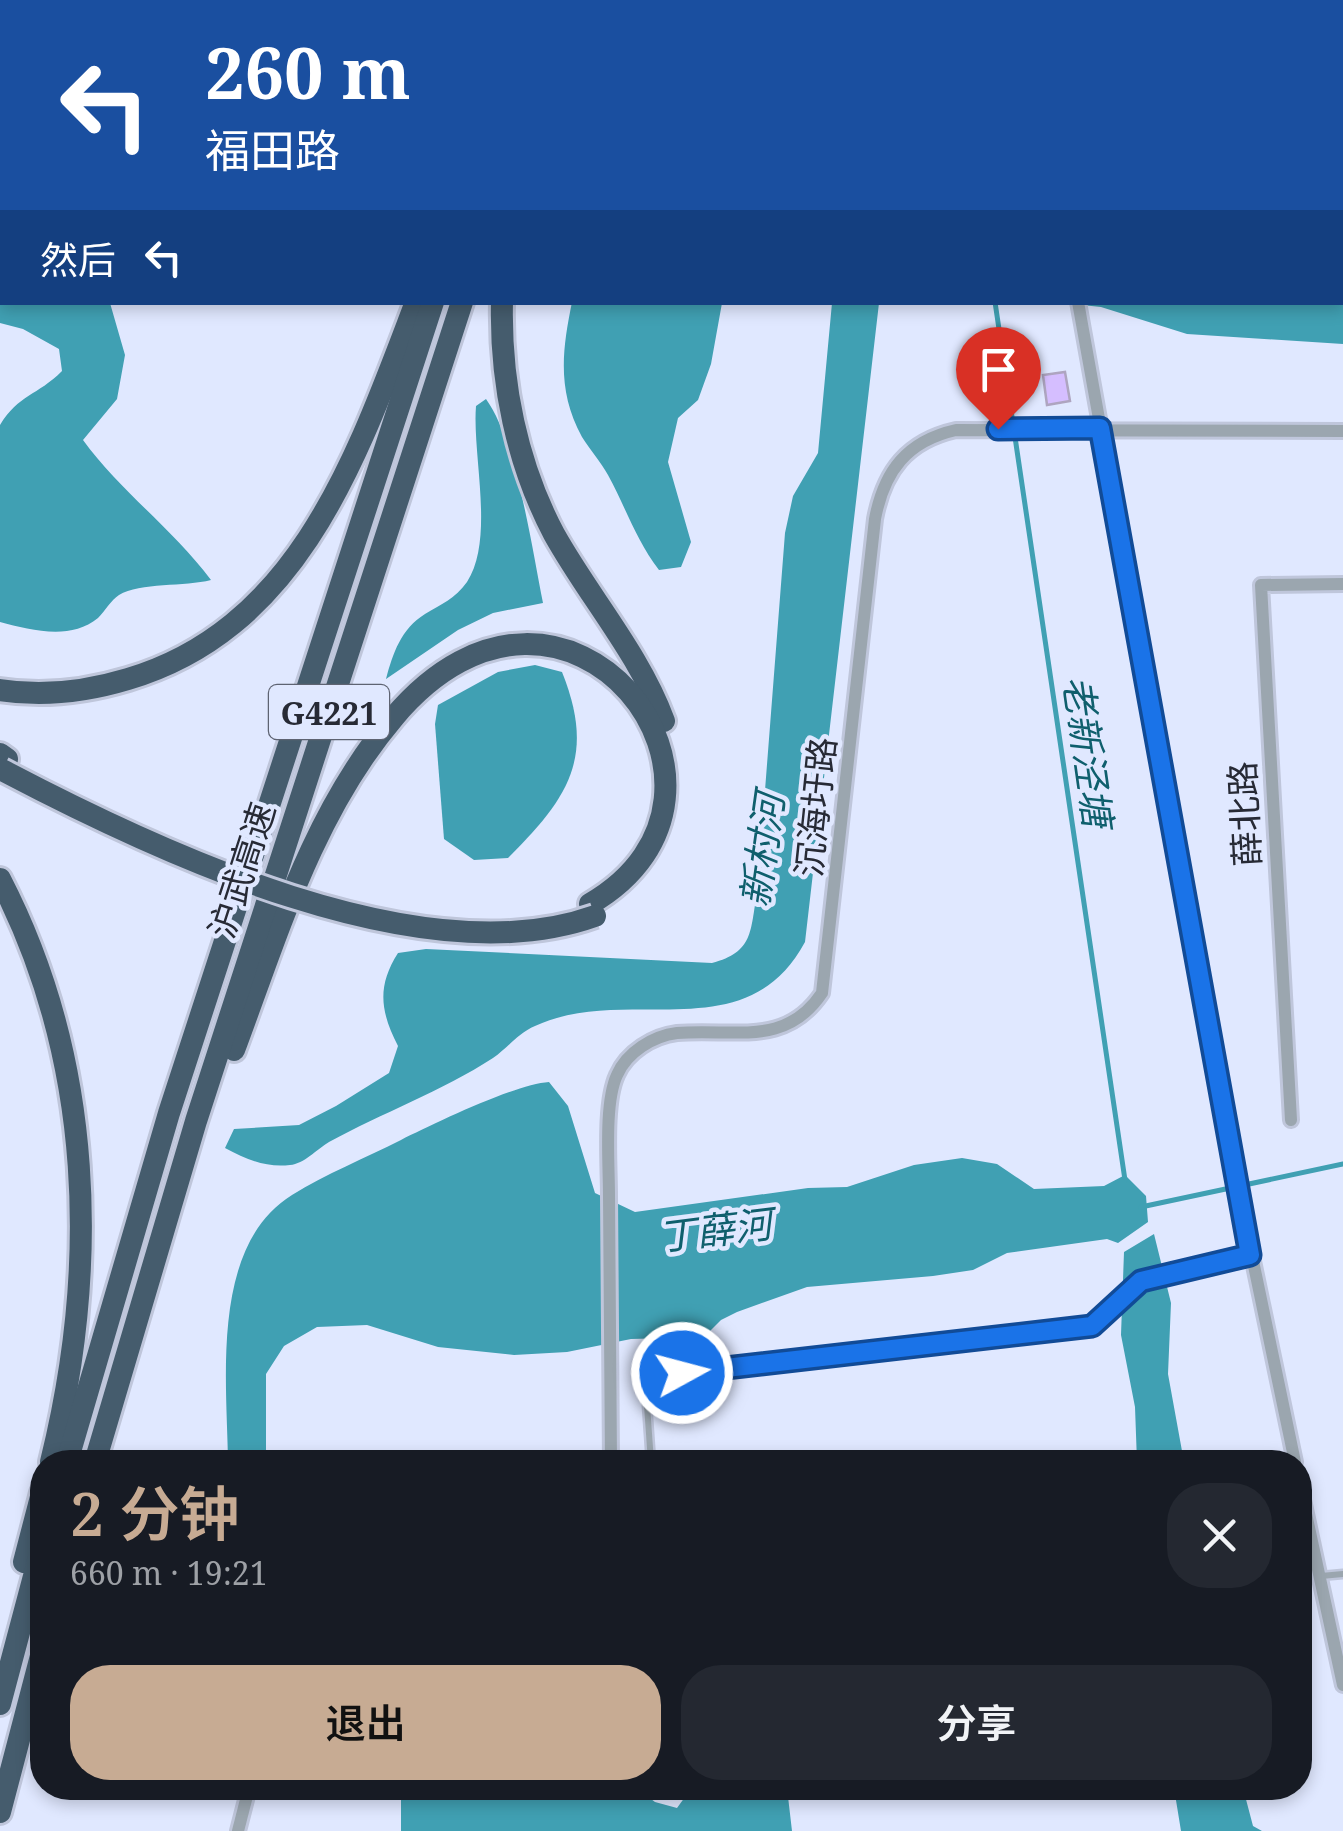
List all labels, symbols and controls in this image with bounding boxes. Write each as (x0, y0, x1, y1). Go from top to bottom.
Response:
text: 260 m (205, 24, 411, 120)
icon: left (40, 40, 170, 170)
text: 福田路 (205, 119, 340, 180)
icon: left (136, 230, 191, 285)
text: 然后 (40, 233, 116, 285)
pin (956, 327, 1041, 430)
icon: arrive (971, 342, 1026, 397)
water label: 老新泾塘 (1053, 672, 1126, 836)
road number: G4221 (269, 685, 389, 739)
street label: 沉海圩路 (784, 735, 846, 879)
street label: 薛北路 (1218, 760, 1270, 868)
water label: 新村河 (727, 783, 796, 910)
street label: 沪武高速 (197, 796, 285, 944)
water label: 丁薛河 (655, 1195, 782, 1262)
position arrow (630, 1321, 734, 1425)
text: 2 分钟 (70, 1472, 239, 1554)
button: close (1167, 1483, 1272, 1588)
text: 660 m · 19:21 (70, 1551, 268, 1594)
button: 退出 (70, 1665, 661, 1780)
button: 分享 (681, 1665, 1272, 1780)

